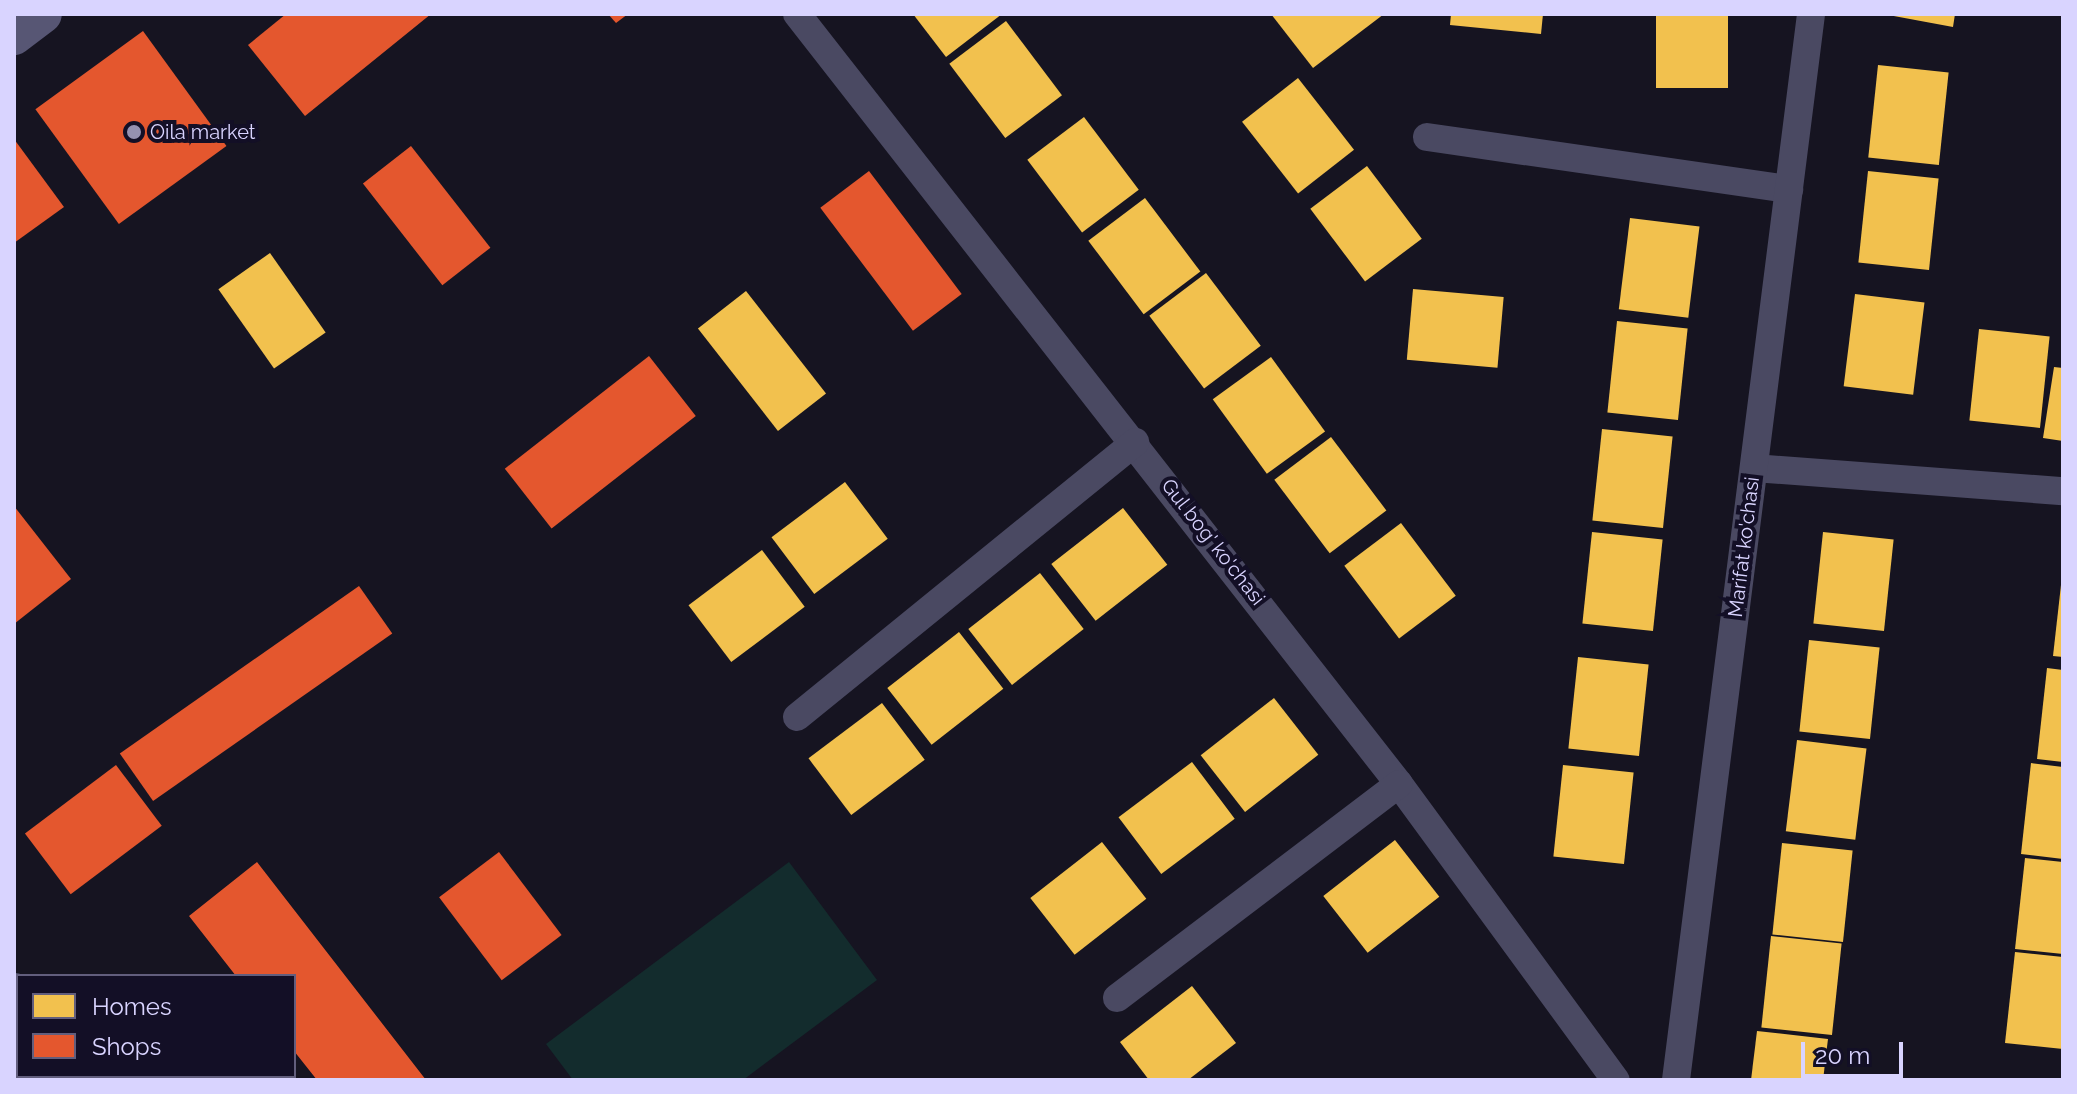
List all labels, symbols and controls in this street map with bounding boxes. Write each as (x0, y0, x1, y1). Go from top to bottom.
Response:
place label: Oila market (150, 120, 256, 144)
marker: Oila market (125, 123, 143, 141)
street label: Gul bog' ko'chasi (1156, 474, 1270, 610)
street label: Marifat ko'chasi (1723, 475, 1765, 619)
legend (16, 974, 296, 1078)
text: Homes (92, 992, 172, 1021)
scale bar (1805, 1026, 1907, 1076)
text: Shops (92, 1032, 161, 1061)
text: 20 m (1815, 1041, 1870, 1070)

